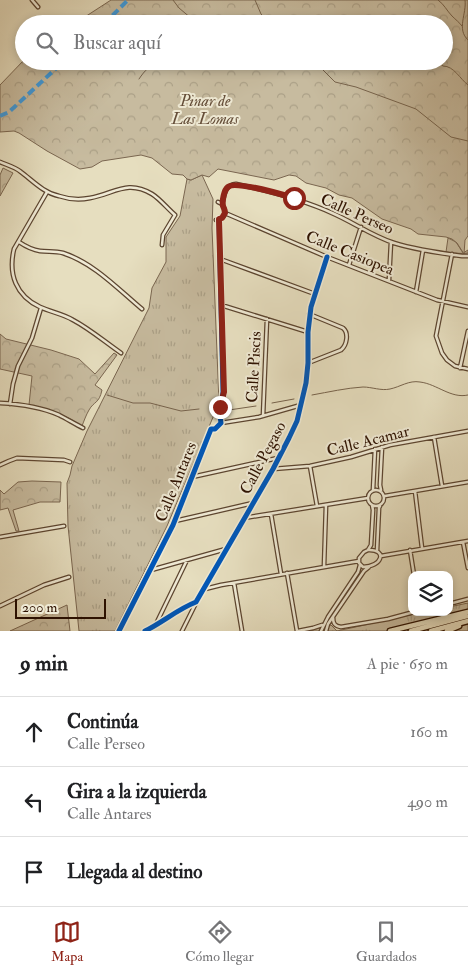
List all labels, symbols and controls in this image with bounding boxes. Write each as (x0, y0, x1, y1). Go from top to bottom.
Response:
search box (15, 15, 453, 70)
icon: search (33, 29, 61, 57)
text: Buscar aquí (73, 31, 161, 55)
park label: Pinar de Las Lomas (171, 91, 239, 129)
route start (283, 187, 306, 210)
street label: Calle Perseo (317, 189, 397, 239)
street label: Calle Casiopea (303, 226, 397, 281)
street label: Calle Piscis (242, 331, 266, 403)
route end (209, 396, 232, 419)
street label: Calle Pegaso (235, 418, 291, 498)
street label: Calle Acamar (325, 421, 411, 461)
street label: Calle Antares (151, 439, 201, 525)
map controls (408, 571, 453, 616)
button: layers (408, 571, 453, 616)
scale bar (15, 596, 106, 619)
text: 200 m (22, 599, 57, 616)
text: 9 min (20, 650, 68, 677)
text: A pie · 650 m (367, 654, 448, 674)
text: Continúa (67, 710, 138, 734)
icon: ahead (20, 718, 48, 746)
text: 160 m (410, 722, 448, 742)
text: Calle Perseo (67, 734, 145, 754)
text: Gira a la izquierda (67, 780, 206, 804)
icon: left (20, 788, 48, 816)
text: 490 m (407, 792, 448, 812)
text: Calle Antares (67, 804, 152, 824)
icon: arrive (20, 858, 48, 886)
text: Llegada al destino (67, 860, 202, 884)
tab: Mapa (51, 918, 83, 965)
tab: Cómo llegar (185, 918, 254, 965)
tab: Guardados (356, 918, 417, 965)

